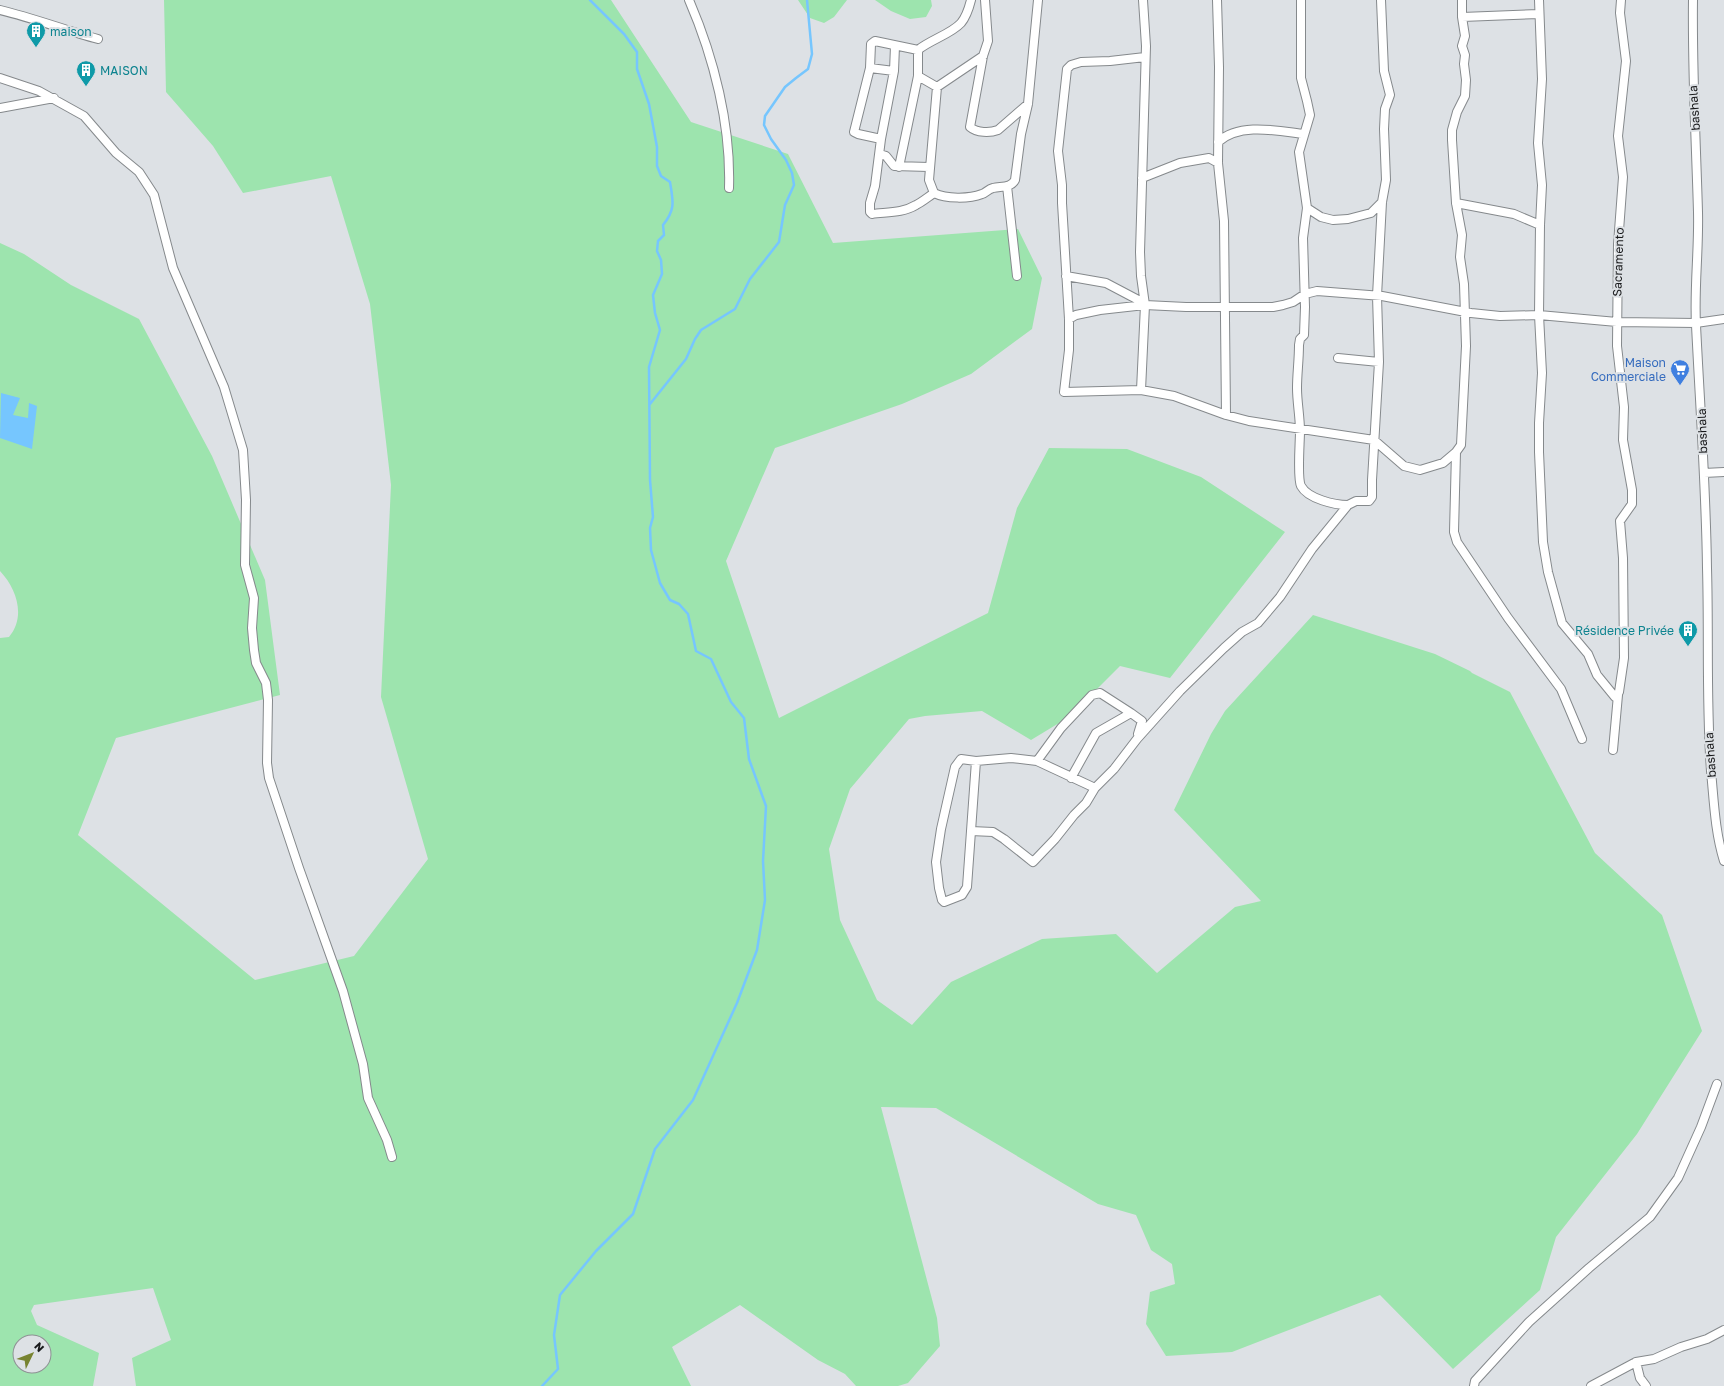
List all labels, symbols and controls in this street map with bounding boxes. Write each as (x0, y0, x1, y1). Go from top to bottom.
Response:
building icon: maison (25, 20, 47, 48)
place label: maison (50, 24, 92, 39)
building icon: MAISON (75, 59, 97, 87)
place label: MAISON (100, 63, 148, 78)
street label: bashala (1685, 85, 1703, 131)
street label: Sacramento (1609, 227, 1627, 297)
place label: Maison Commerciale (1591, 355, 1666, 384)
supermarket icon: Maison Commerciale (1669, 358, 1691, 386)
street label: bashala (1694, 408, 1710, 454)
building icon: Résidence Privée (1677, 619, 1699, 647)
place label: Résidence Privée (1575, 623, 1674, 638)
street label: bashala (1701, 732, 1719, 778)
north arrow (12, 1334, 52, 1374)
text: N (32, 1339, 47, 1354)

